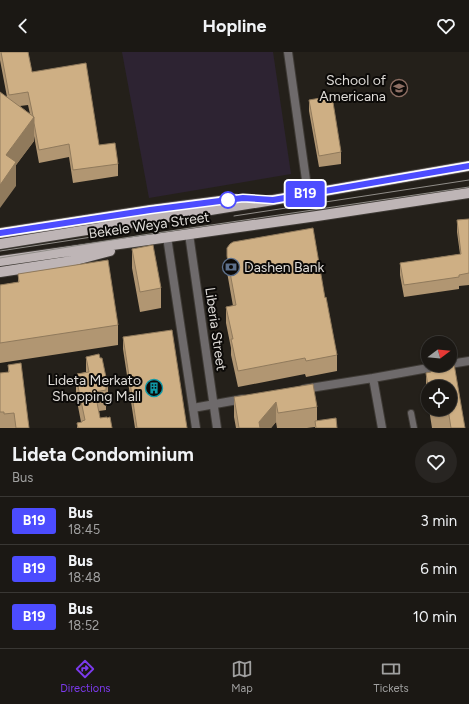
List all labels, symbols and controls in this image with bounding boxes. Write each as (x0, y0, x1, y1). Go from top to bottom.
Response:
icon: back (12, 15, 34, 37)
text: Hopline (202, 15, 267, 37)
icon: heart (435, 15, 457, 37)
place label: School of Americana (319, 72, 387, 105)
school or university icon: School of Americana (389, 78, 409, 98)
line badge: B19 (282, 181, 328, 207)
text: B19 (294, 185, 316, 202)
unlabelled marker (219, 191, 237, 209)
street label: Bekele Weya Street (87, 209, 211, 242)
bank icon: Dashen Bank (221, 257, 241, 277)
place label: Dashen Bank (244, 259, 325, 276)
street label: Liberia Street (201, 286, 230, 372)
north arrow (421, 336, 457, 372)
map controls (421, 336, 457, 416)
place label: Lideta Merkato Shopping Mall (47, 372, 141, 405)
building icon: Lideta Merkato Shopping Mall (144, 378, 164, 398)
button: locate (421, 380, 457, 416)
button: heart (415, 441, 457, 483)
text: Lideta Condominium (12, 443, 194, 466)
text: Bus (12, 470, 33, 485)
text: Bus (68, 504, 93, 522)
text: B19 (23, 512, 45, 529)
text: 3 min (421, 512, 457, 530)
text: 18:45 (68, 522, 100, 537)
text: Bus (68, 552, 93, 570)
text: B19 (23, 560, 45, 577)
text: 6 min (420, 560, 457, 578)
text: 18:48 (68, 570, 101, 585)
text: Bus (68, 600, 93, 618)
text: B19 (23, 608, 45, 625)
text: 10 min (413, 608, 457, 626)
text: 18:52 (68, 618, 99, 633)
tab: Directions (60, 658, 110, 695)
tab: Map (231, 658, 253, 695)
tab: Tickets (374, 658, 409, 695)

